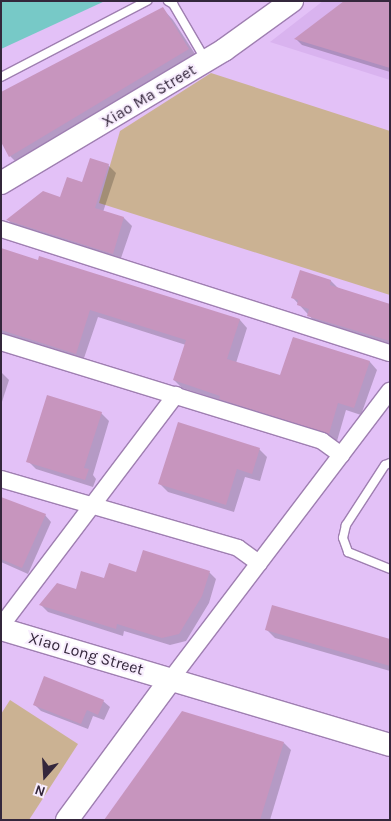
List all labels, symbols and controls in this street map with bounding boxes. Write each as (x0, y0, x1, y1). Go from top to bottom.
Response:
street label: Xiao Ma Street (98, 60, 200, 132)
street label: Xiao Long Street (26, 628, 146, 680)
north arrow (20, 751, 70, 801)
text: N (32, 781, 47, 800)

